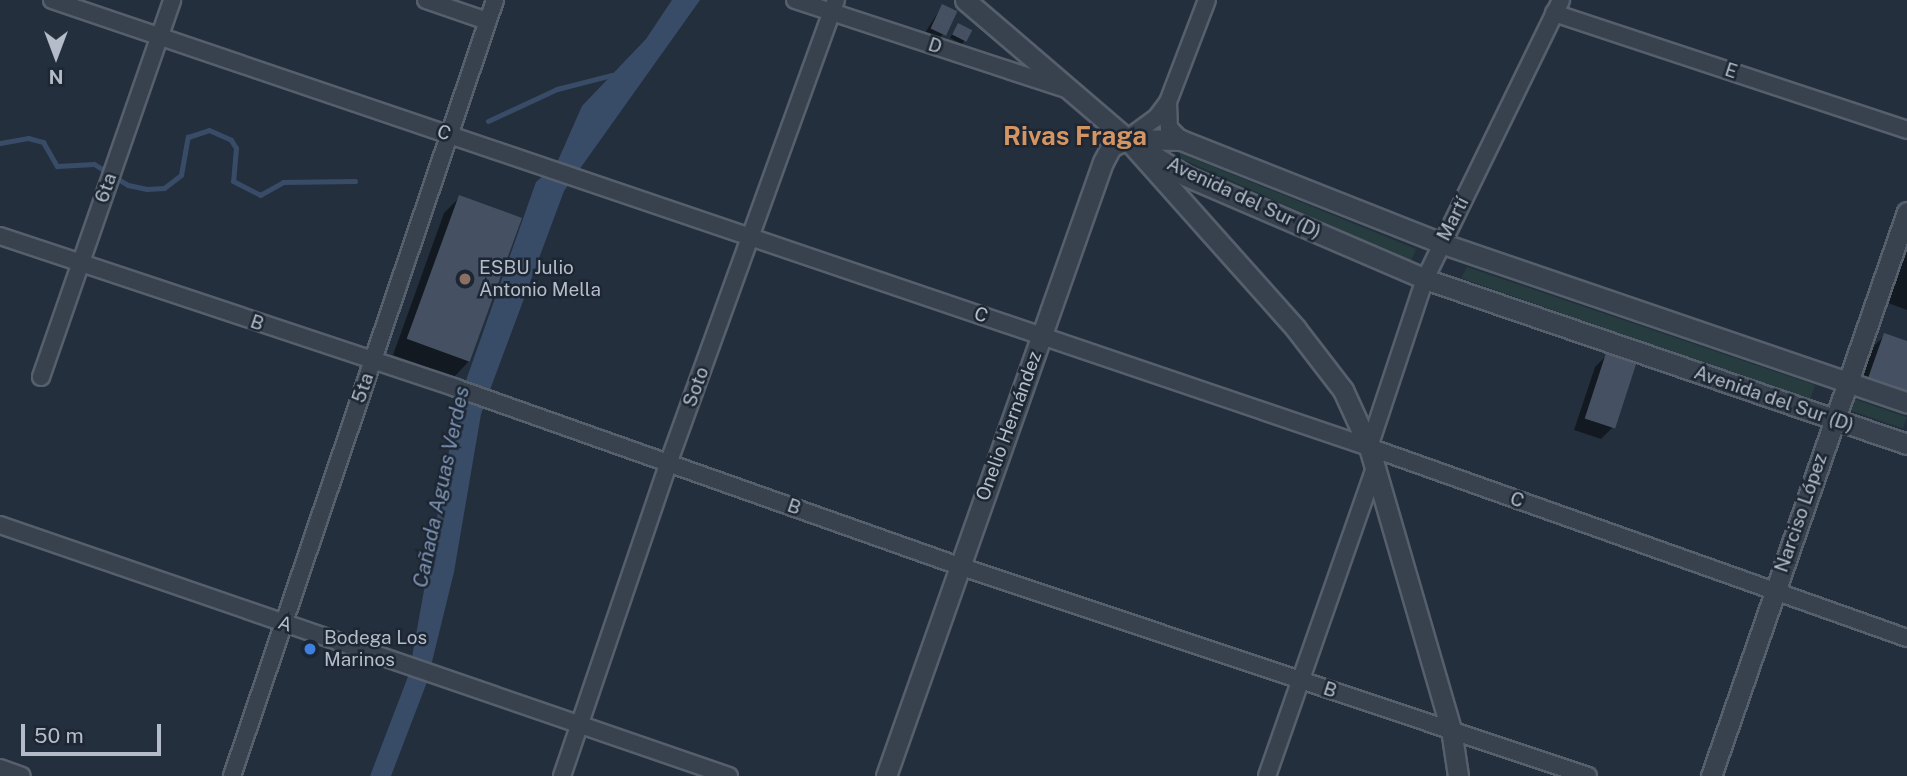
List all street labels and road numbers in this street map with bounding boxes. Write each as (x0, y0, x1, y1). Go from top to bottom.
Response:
street label: D (925, 33, 945, 59)
street label: E (1722, 58, 1740, 84)
street label: C (434, 120, 454, 146)
street label: Avenida del Sur (D) (1163, 152, 1325, 244)
street label: 6ta (90, 170, 122, 206)
street label: Martí (1432, 193, 1474, 245)
street label: C (971, 302, 991, 328)
street label: B (247, 310, 267, 336)
street label: Onelio Hernández (971, 348, 1047, 504)
street label: Avenida del Sur (D) (1691, 361, 1857, 437)
street label: Soto (678, 364, 714, 410)
street label: 5ta (347, 370, 379, 406)
street label: Narciso López (1770, 451, 1832, 575)
street label: C (1507, 487, 1527, 513)
street label: B (784, 494, 804, 520)
street label: A (275, 611, 295, 637)
street label: B (1320, 677, 1340, 703)

